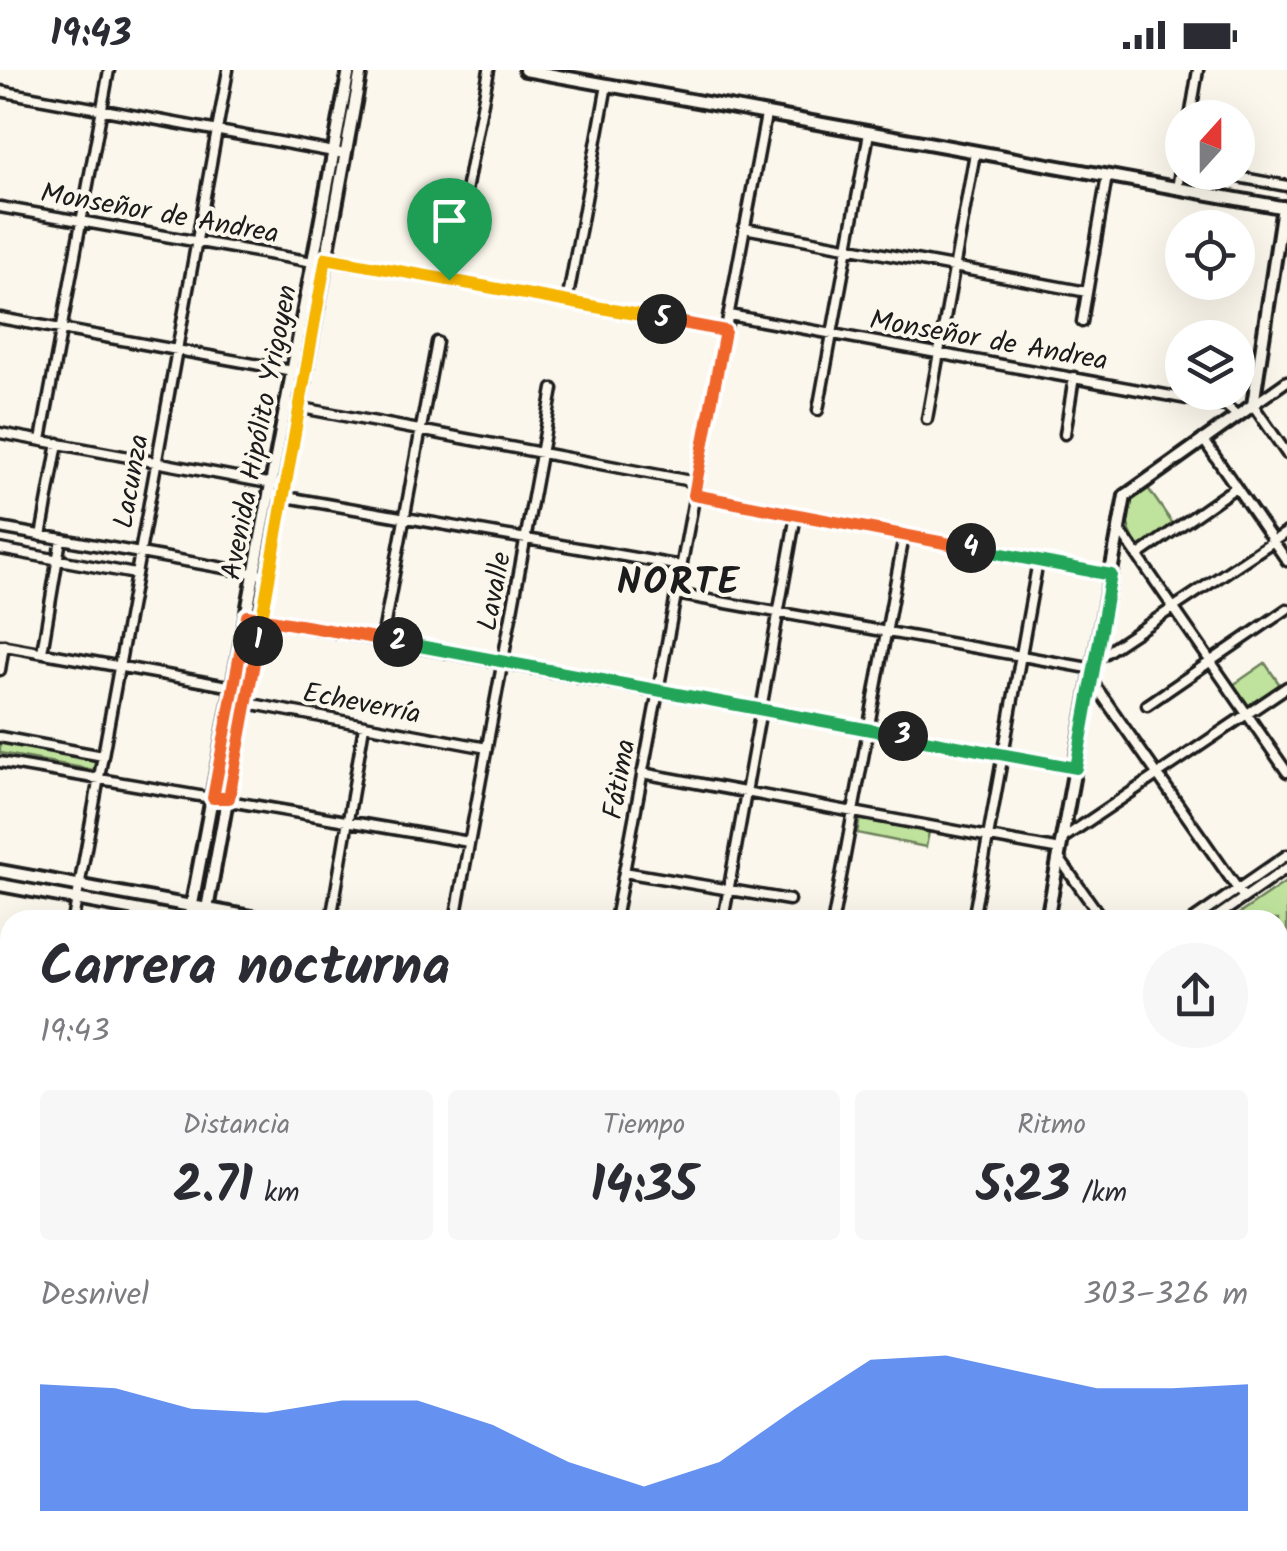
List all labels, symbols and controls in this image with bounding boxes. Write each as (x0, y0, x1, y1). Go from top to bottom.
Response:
text: 19:43 (50, 5, 132, 65)
north arrow (1165, 100, 1255, 190)
map controls (1165, 100, 1255, 410)
street label: Monseñor de Andrea (37, 171, 282, 258)
pin (407, 178, 492, 281)
icon: arrive (422, 193, 477, 248)
button: locate (1165, 210, 1255, 300)
street label: Avenida Hipólito Yrigoyen (210, 281, 311, 584)
pin: 5 (637, 294, 687, 344)
text: 5 (655, 296, 669, 341)
street label: Monseñor de Andrea (866, 298, 1111, 385)
button: layers (1165, 320, 1255, 410)
street label: Lacunza (102, 431, 163, 532)
pin: 4 (946, 523, 996, 573)
text: 4 (963, 525, 979, 570)
street label: Lavalle (466, 548, 525, 635)
district label: NORTE (617, 554, 741, 614)
pin: 1 (233, 616, 283, 666)
pin: 2 (373, 617, 423, 667)
text: 1 (254, 618, 262, 663)
text: 2 (390, 619, 406, 664)
street label: Echeverría (299, 671, 424, 738)
pin: 3 (878, 711, 928, 761)
text: 3 (895, 713, 911, 758)
street label: Fátima (591, 736, 650, 823)
text: Carrera nocturna (40, 926, 450, 1013)
button: share (1143, 943, 1248, 1048)
text: 19:43 (40, 1007, 109, 1058)
text: Distancia (182, 1103, 290, 1148)
text: Tiempo (603, 1103, 685, 1148)
text: Ritmo (1017, 1103, 1086, 1148)
text: 2.71 (173, 1148, 253, 1228)
text: 14:35 (590, 1148, 698, 1228)
text: 5:23 (976, 1148, 1070, 1228)
text: km (253, 1171, 300, 1216)
text: /km (1070, 1171, 1127, 1216)
text: Desnivel (40, 1270, 149, 1321)
text: 303–326 m (1083, 1270, 1248, 1321)

